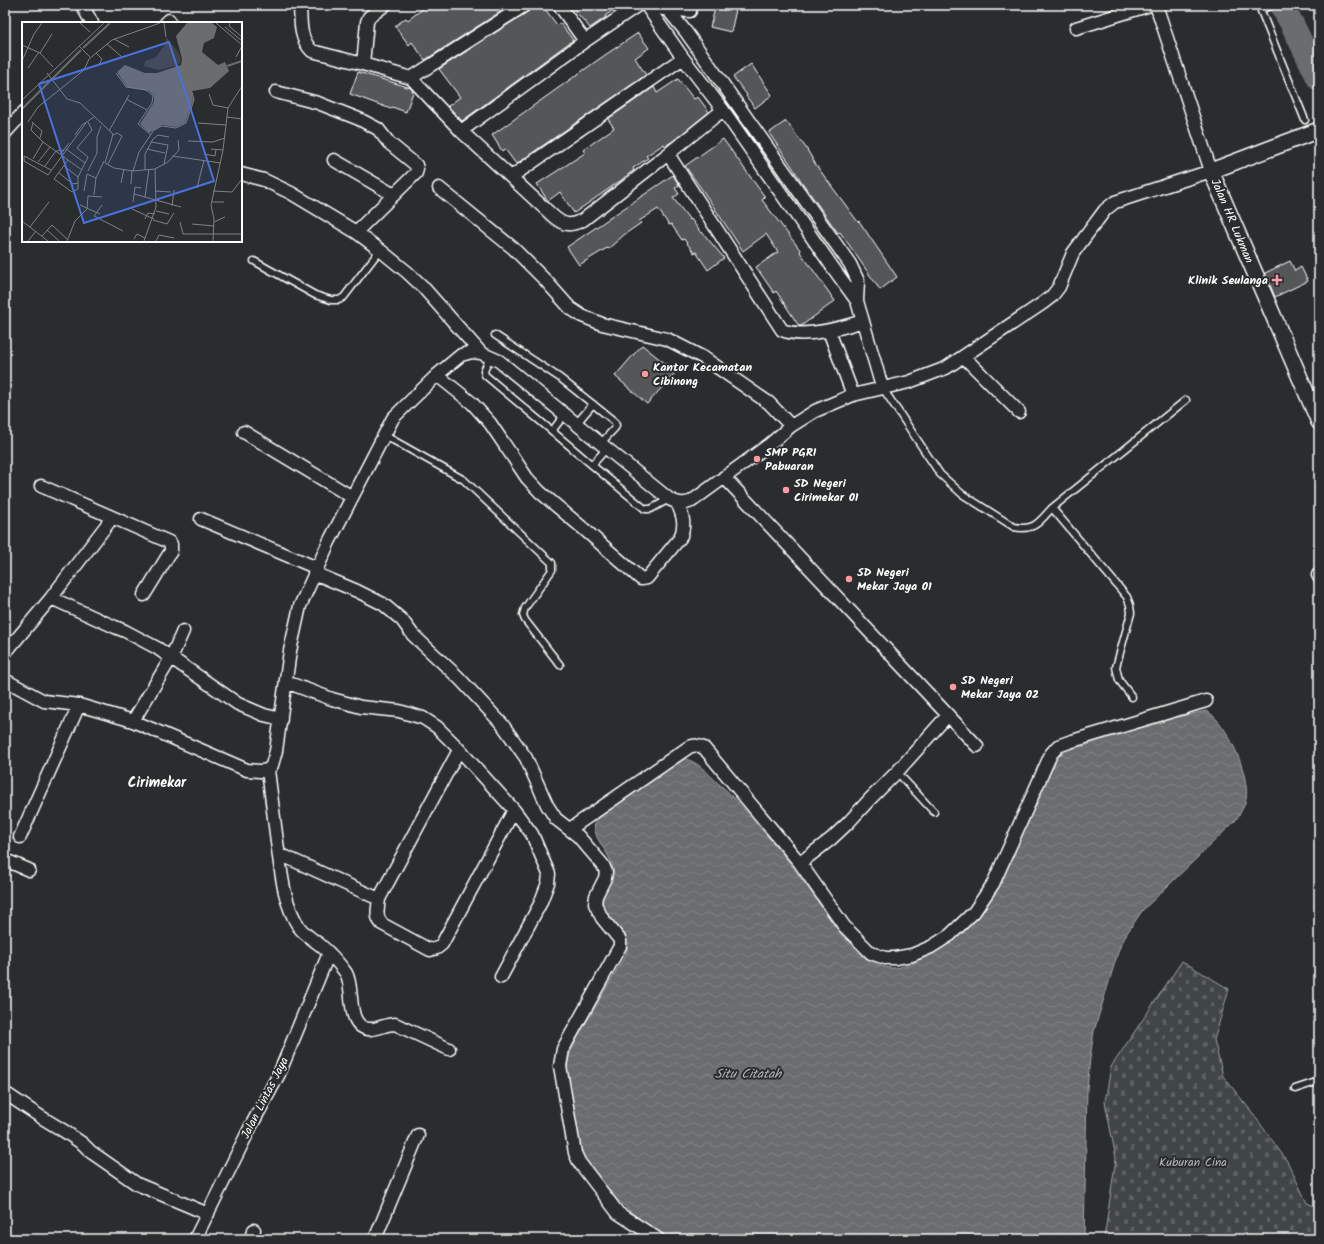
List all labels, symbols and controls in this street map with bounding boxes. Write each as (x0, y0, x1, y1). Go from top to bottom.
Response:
inset map (22, 22, 242, 242)
street label: Jalan HR Lukman (1206, 176, 1258, 266)
place label: Klinik Seulanga (1188, 271, 1268, 290)
marker: Klinik Seulanga (1271, 274, 1283, 286)
place label: Kantor Kecamatan Cibinong (653, 358, 752, 391)
marker: Kantor Kecamatan Cibinong (640, 369, 650, 379)
place label: SMP PGRI Pabuaran (765, 443, 817, 476)
marker: SMP PGRI Pabuaran (752, 454, 762, 464)
place label: SD Negeri Cirimekar 01 (794, 474, 859, 507)
marker: SD Negeri Cirimekar 01 (781, 485, 791, 495)
place label: SD Negeri Mekar Jaya 01 (857, 563, 932, 596)
marker: SD Negeri Mekar Jaya 01 (844, 574, 854, 584)
place label: SD Negeri Mekar Jaya 02 (961, 671, 1039, 704)
marker: SD Negeri Mekar Jaya 02 (948, 682, 958, 692)
district label: Cirimekar (128, 772, 187, 794)
street label: Jalan Lintas Jaya (236, 1053, 294, 1142)
water label: Situ Citatah (715, 1064, 782, 1085)
park label: Kuburan Cina (1159, 1153, 1227, 1172)

